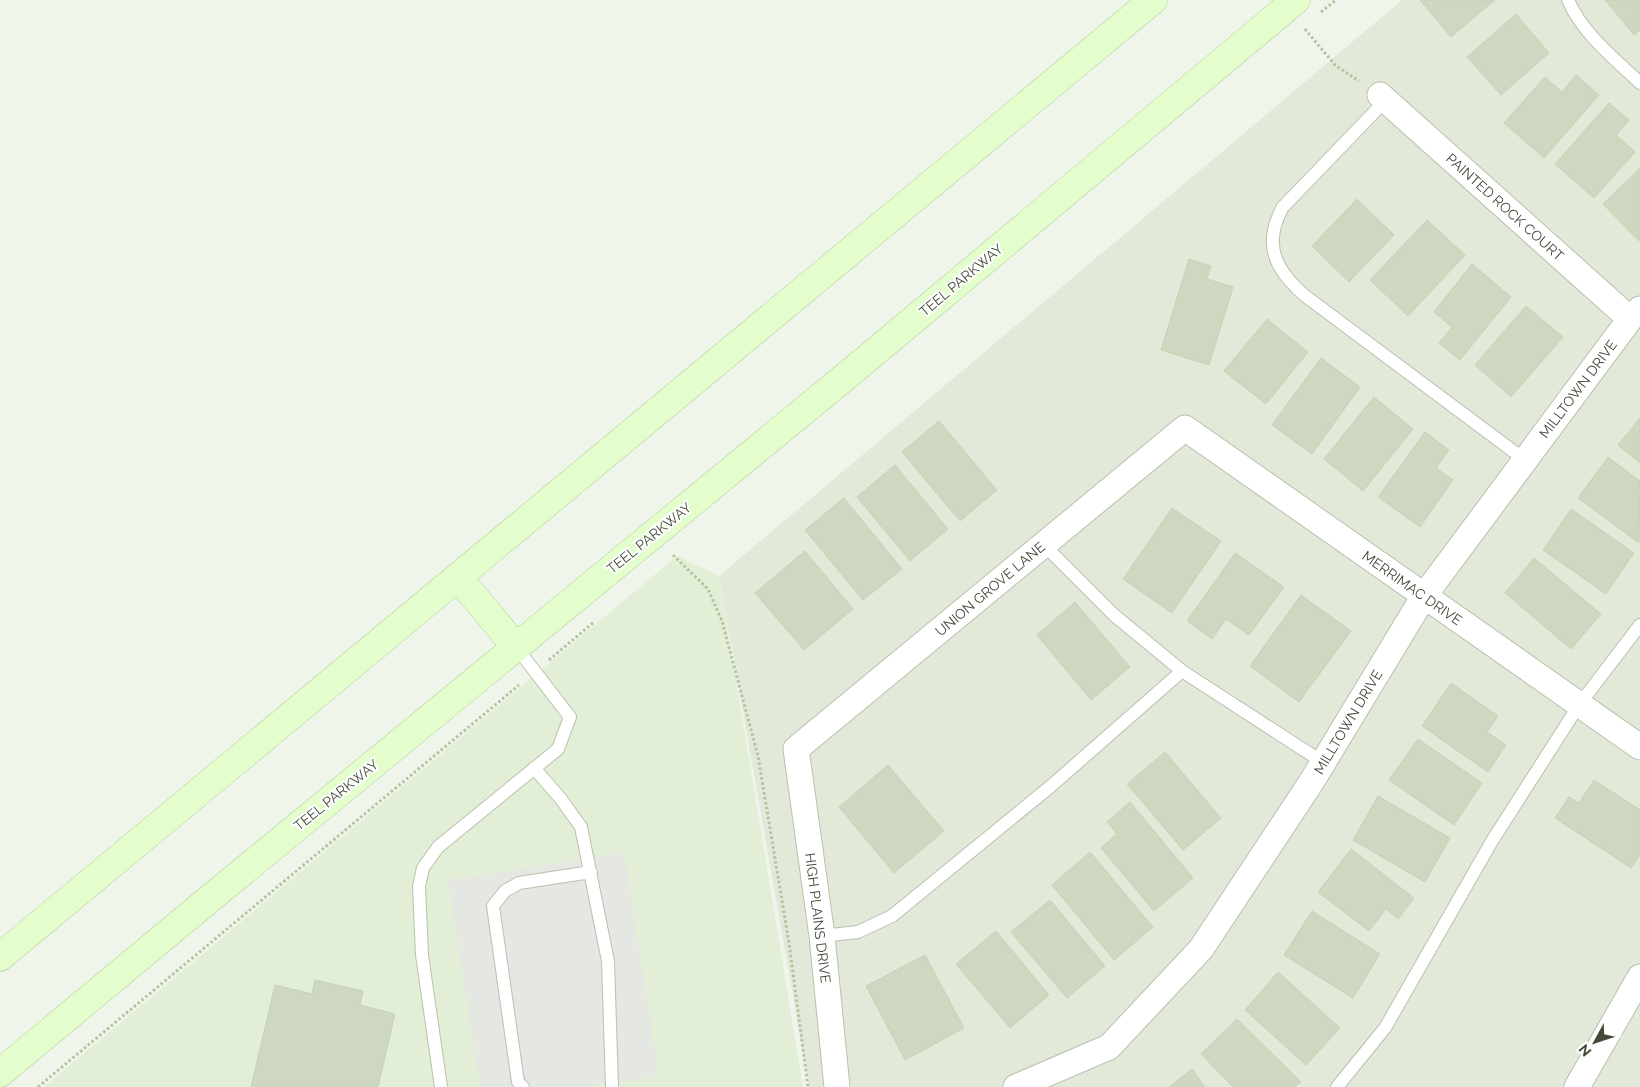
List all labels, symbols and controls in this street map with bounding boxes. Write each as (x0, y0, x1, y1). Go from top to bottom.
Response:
street label: PAINTED ROCK COURT (1443, 150, 1567, 264)
street label: TEEL PARKWAY (916, 241, 1006, 319)
street label: MILLTOWN DRIVE (1536, 337, 1620, 441)
street label: TEEL PARKWAY (604, 499, 694, 577)
street label: UNION GROVE LANE (932, 539, 1048, 639)
street label: MERRIMAC DRIVE (1359, 548, 1465, 628)
street label: MILLTOWN DRIVE (1311, 667, 1385, 777)
street label: TEEL PARKWAY (291, 756, 381, 834)
street label: HIGH PLAINS DRIVE (802, 852, 834, 984)
north arrow (1570, 1017, 1620, 1067)
text: N (1575, 1041, 1595, 1060)

